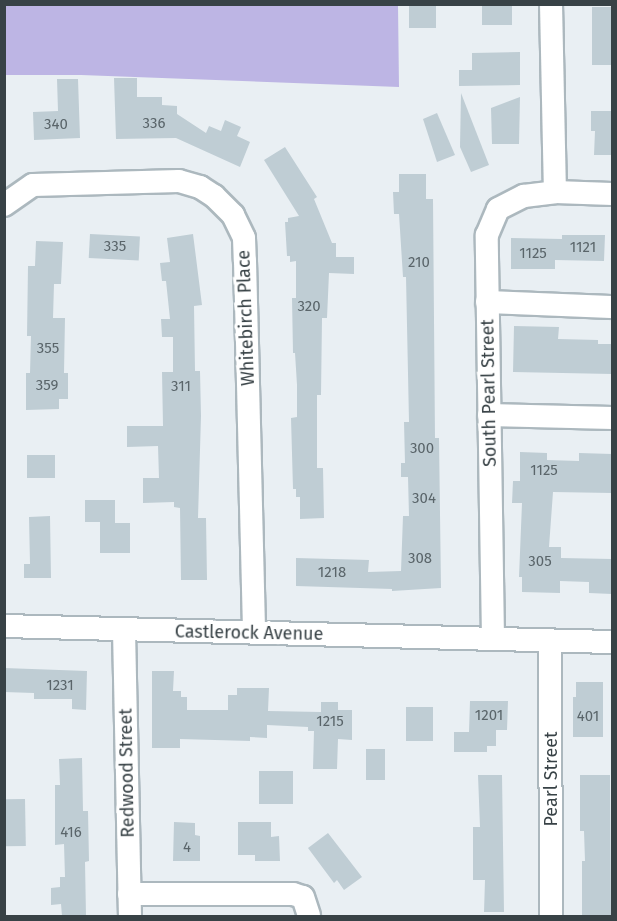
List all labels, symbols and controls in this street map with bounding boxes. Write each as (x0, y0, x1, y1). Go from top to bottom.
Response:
house number: 336 (143, 115, 165, 133)
house number: 340 (44, 116, 68, 134)
house number: 335 (104, 238, 126, 256)
house number: 1121 (570, 239, 596, 257)
house number: 1125 (519, 245, 547, 263)
street label: Whitebirch Place (233, 250, 259, 386)
house number: 210 (408, 254, 430, 272)
house number: 320 (297, 298, 321, 316)
street label: South Pearl Street (477, 319, 501, 467)
house number: 355 (37, 340, 59, 358)
house number: 359 (36, 377, 58, 395)
house number: 311 (171, 378, 191, 396)
house number: 300 (410, 440, 434, 458)
house number: 1125 (530, 462, 558, 480)
house number: 304 (412, 490, 436, 508)
house number: 308 (408, 550, 432, 568)
house number: 305 (528, 553, 552, 571)
house number: 1218 (318, 564, 346, 582)
street label: Castlerock Avenue (175, 621, 323, 645)
house number: 1231 (46, 677, 74, 695)
house number: 1201 (475, 707, 503, 725)
street label: Redwood Street (115, 708, 139, 838)
house number: 401 (577, 708, 599, 726)
house number: 1215 (316, 713, 344, 731)
street label: Pearl Street (540, 731, 562, 827)
house number: 416 (60, 824, 82, 842)
house number: 4 (183, 839, 191, 857)

